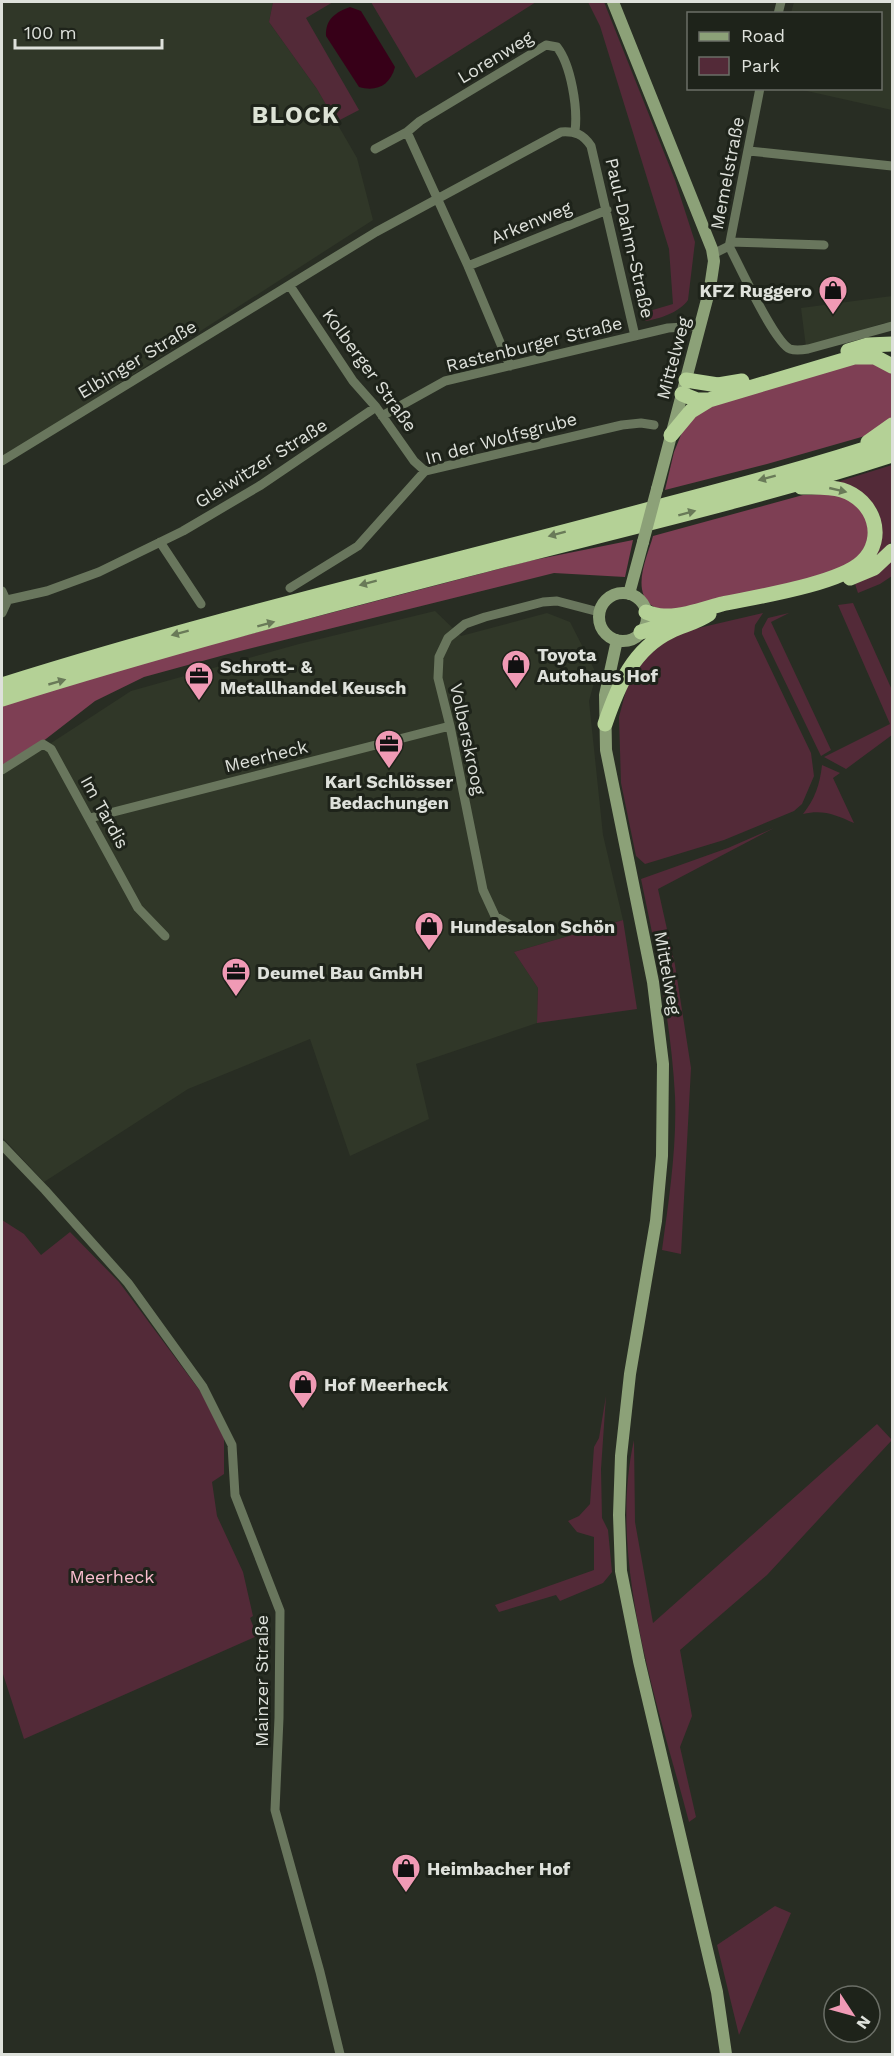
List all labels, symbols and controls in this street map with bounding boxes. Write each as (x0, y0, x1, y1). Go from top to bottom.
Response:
scale bar (15, 12, 162, 50)
legend (687, 12, 882, 90)
text: 100 m (24, 22, 77, 43)
text: Road (741, 25, 785, 46)
street label: Lorenweg (453, 26, 537, 88)
text: Park (741, 55, 780, 76)
district label: BLOCK (252, 101, 340, 129)
street label: Memelstraße (706, 115, 748, 231)
street label: Paul-Dahm-Straße (601, 156, 659, 320)
street label: Arkenweg (488, 196, 575, 248)
shop icon: KFZ Ruggero (817, 274, 849, 316)
place label: KFZ Ruggero (699, 280, 812, 301)
street label: Kolberger Straße (318, 304, 422, 436)
street label: Rastenburger Straße (444, 312, 624, 376)
street label: Mittelweg (652, 314, 694, 401)
street label: Elbinger Straße (74, 315, 200, 403)
street label: In der Wolfsgrube (423, 408, 579, 468)
street label: Gleiwitzer Straße (191, 414, 331, 512)
one-way arrow (758, 473, 776, 483)
one-way arrow (829, 486, 847, 496)
one-way arrow (678, 507, 697, 517)
one-way arrow (548, 530, 566, 539)
one-way arrow (359, 579, 377, 589)
one-way arrow (257, 619, 275, 628)
one-way arrow (171, 629, 189, 639)
place label: Toyota Autohaus Hof (537, 644, 658, 686)
shop icon: Toyota Autohaus Hof (500, 648, 532, 690)
place label: Schrott- & Metallhandel Keusch (220, 656, 406, 698)
office icon: Schrott- & Metallhandel Keusch (183, 660, 215, 702)
one-way arrow (49, 677, 67, 686)
street label: Volberskroog (446, 681, 490, 797)
office icon: Karl Schlösser Bedachungen (373, 728, 405, 770)
street label: Meerheck (222, 736, 310, 776)
place label: Karl Schlösser Bedachungen (325, 771, 453, 813)
street label: Im Tardis (76, 772, 134, 852)
shop icon: Hundesalon Schön (413, 910, 445, 952)
place label: Hundesalon Schön (450, 916, 615, 937)
street label: Mittelweg (650, 930, 686, 1017)
office icon: Deumel Bau GmbH (220, 956, 252, 998)
place label: Deumel Bau GmbH (257, 962, 423, 983)
shop icon: Hof Meerheck (287, 1368, 319, 1410)
place label: Hof Meerheck (324, 1374, 449, 1395)
park label: Meerheck (69, 1566, 155, 1587)
street label: Mainzer Straße (251, 1615, 272, 1747)
shop icon: Heimbacher Hof (390, 1852, 422, 1894)
place label: Heimbacher Hof (427, 1858, 571, 1879)
north arrow (822, 1984, 882, 2044)
text: N (853, 2012, 875, 2033)

